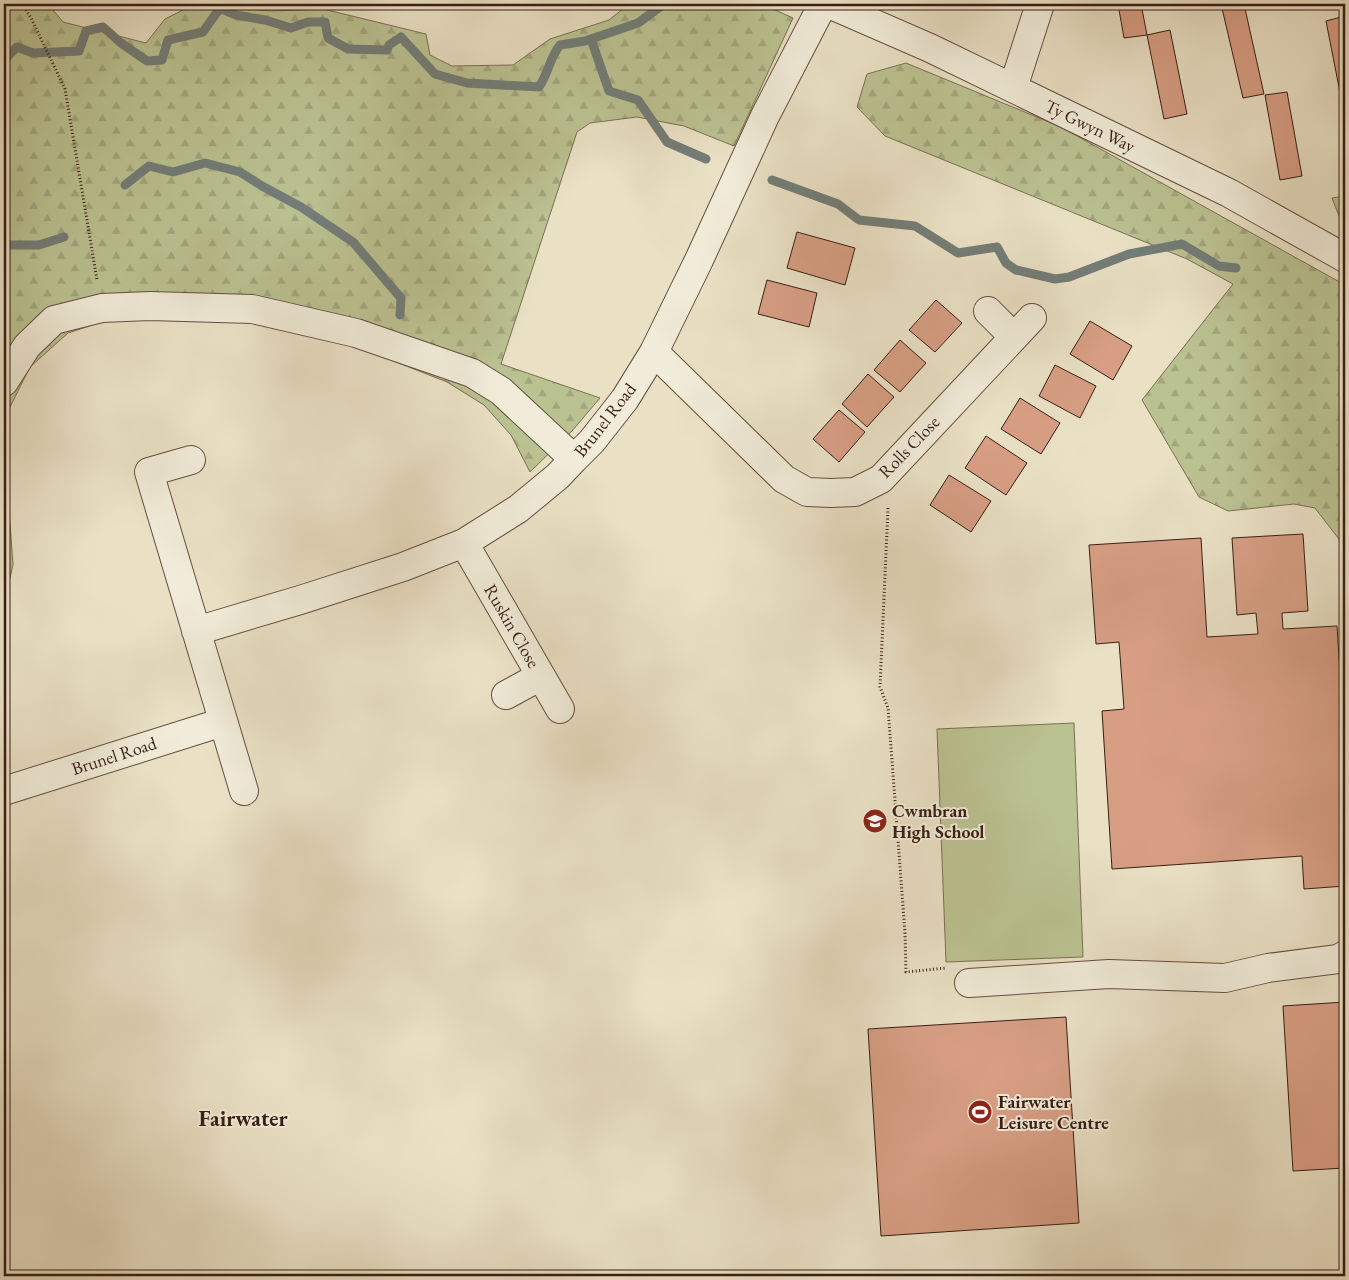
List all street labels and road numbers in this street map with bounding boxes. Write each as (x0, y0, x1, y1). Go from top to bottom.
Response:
street label: Ty Gwyn Way (1041, 94, 1139, 157)
street label: Brunel Road (568, 377, 641, 462)
street label: Rolls Close (873, 410, 944, 483)
street label: Ruskin Close (479, 580, 546, 672)
street label: Brunel Road (68, 731, 160, 780)

